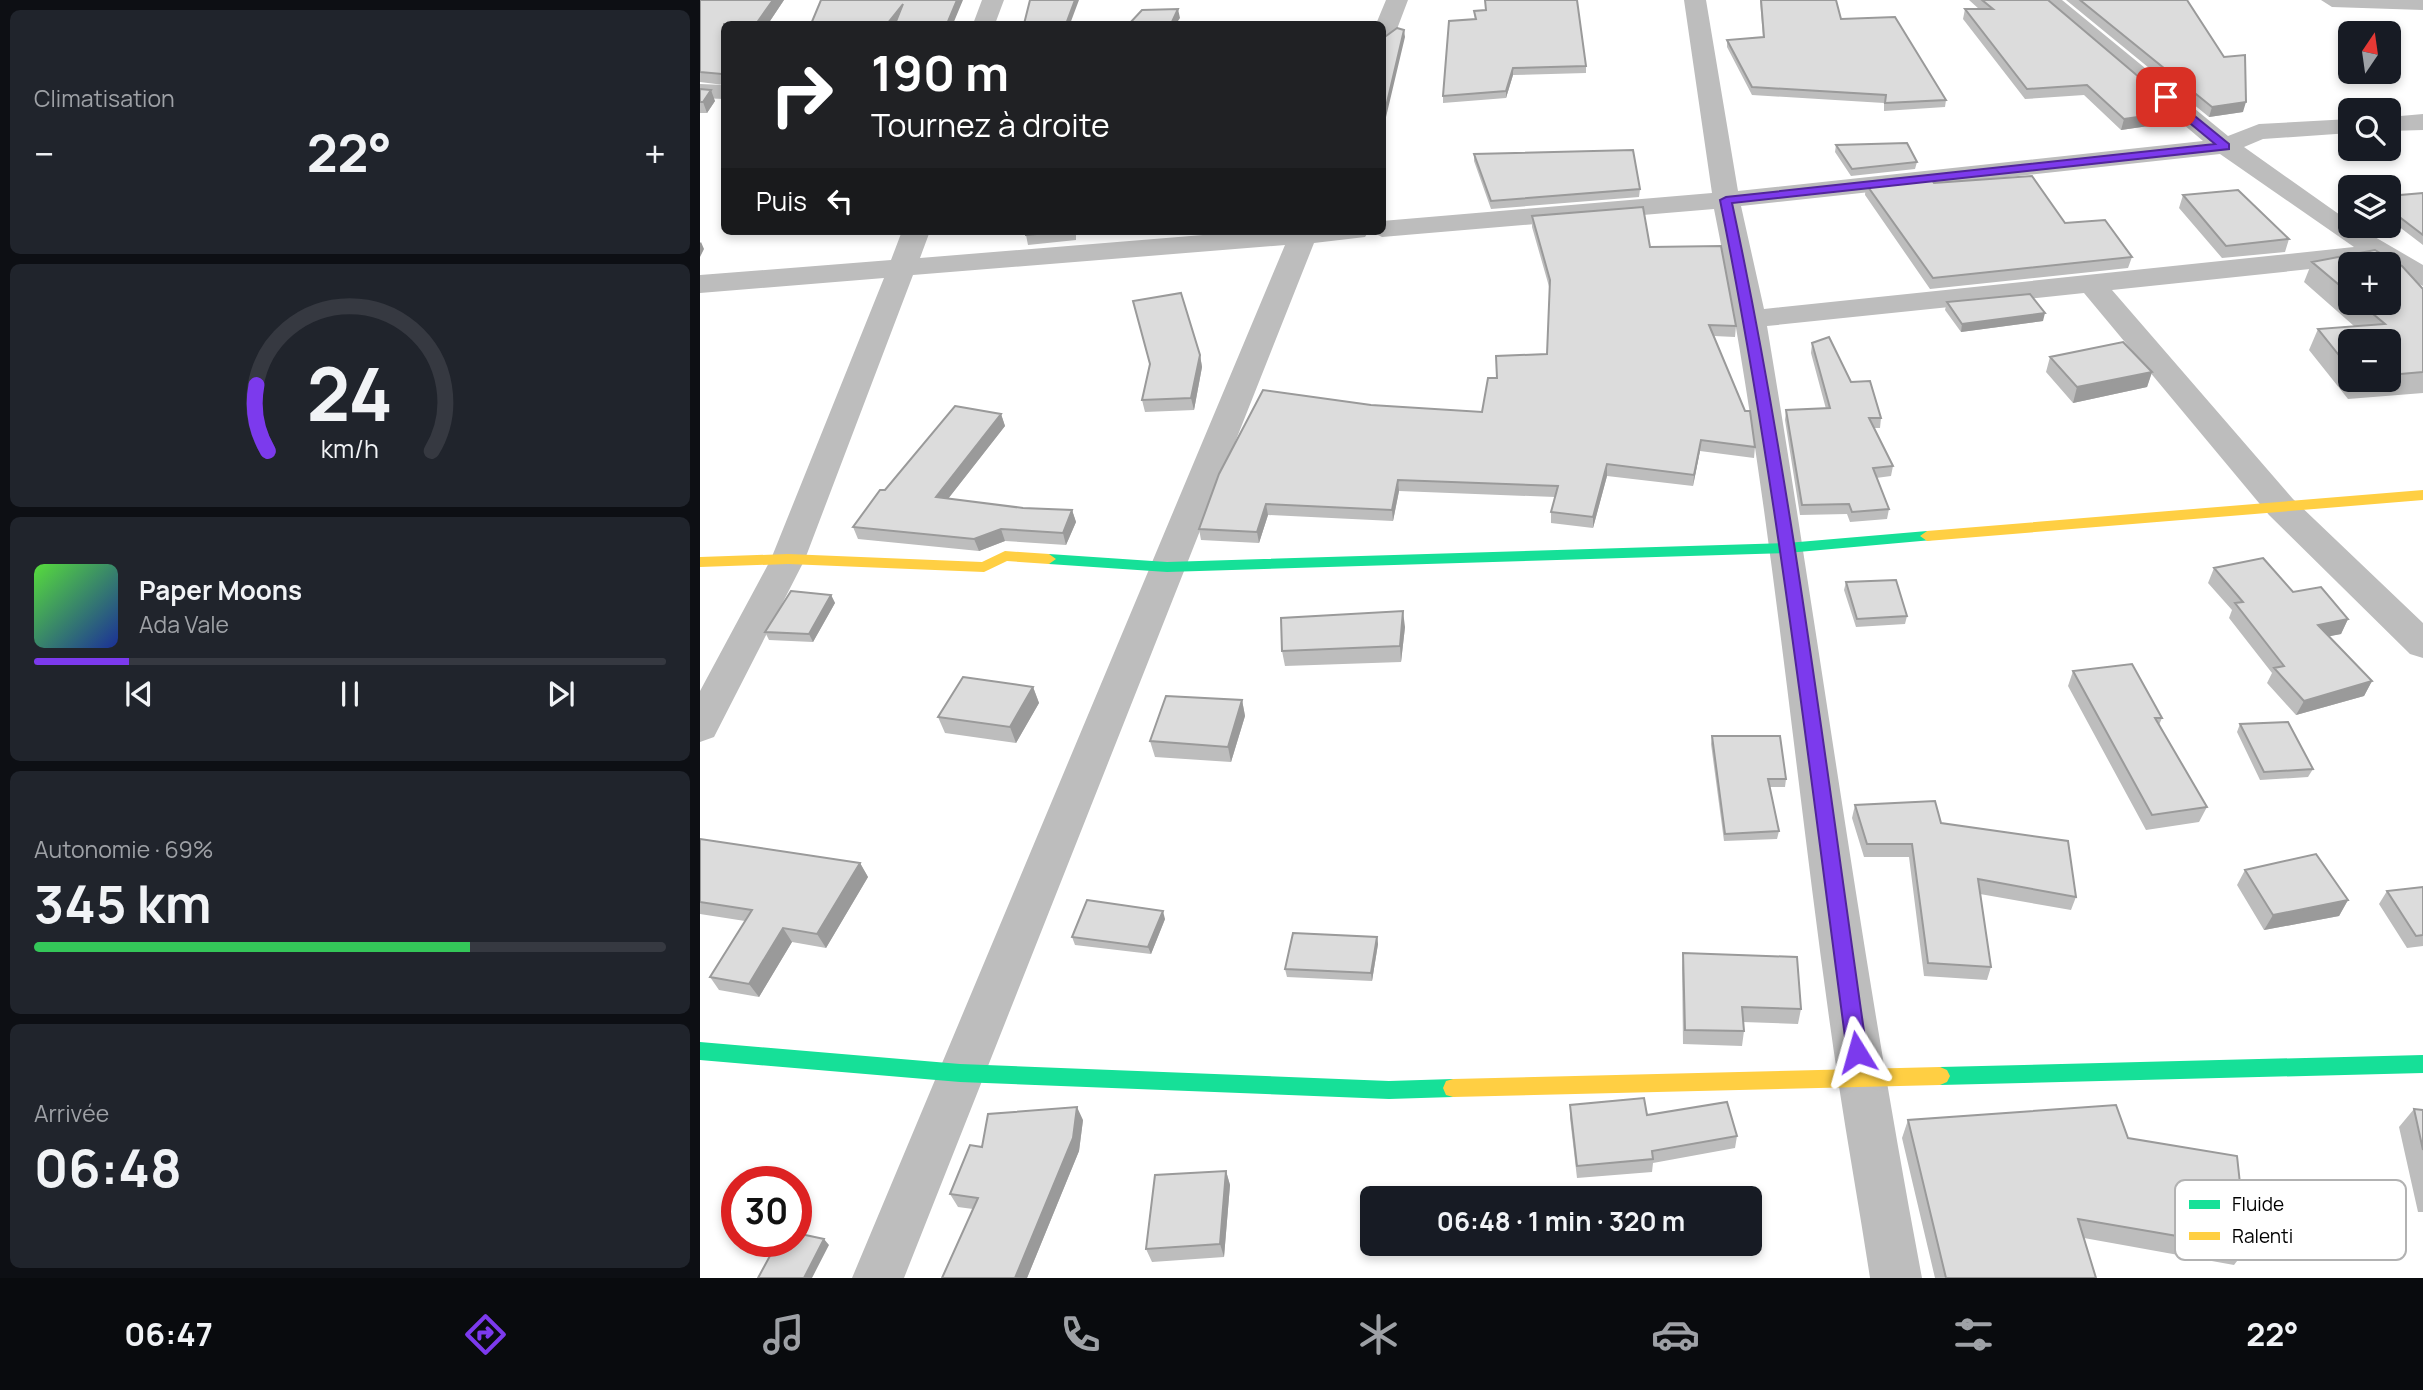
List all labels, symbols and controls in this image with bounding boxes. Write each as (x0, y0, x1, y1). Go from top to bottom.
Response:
north arrow (2338, 21, 2401, 84)
map controls (2338, 21, 2401, 392)
text: 190 m (871, 39, 1009, 106)
icon: right (756, 49, 847, 140)
pin (2136, 67, 2196, 127)
icon: arrive (2147, 78, 2185, 116)
text: Climatisation (34, 82, 175, 114)
button: search (2338, 98, 2401, 161)
text: Tournez à droite (871, 103, 1110, 147)
text: 22° (307, 117, 392, 188)
text: − (34, 127, 55, 179)
text: + (644, 127, 666, 179)
button: layers (2338, 175, 2401, 238)
icon: left (821, 182, 859, 220)
text: Puis (756, 183, 807, 219)
button: + (2338, 252, 2401, 315)
button: − (2338, 329, 2401, 392)
text: 24 (307, 344, 393, 444)
text: km/h (321, 431, 379, 466)
text: Paper Moons (139, 572, 302, 608)
text: Ada Vale (139, 608, 229, 640)
icon: previous (120, 675, 158, 713)
icon: pause (331, 675, 369, 713)
icon: next (542, 675, 580, 713)
text: Autonomie · 69% (34, 833, 214, 865)
text: 345 km (34, 868, 211, 939)
position arrow (1820, 1015, 1894, 1089)
text: Arrivée (34, 1097, 109, 1129)
text: 06:48 (34, 1132, 182, 1203)
speed limit sign: 30 (721, 1166, 812, 1257)
legend (2175, 1180, 2406, 1260)
text: Fluide (2232, 1191, 2284, 1217)
text: 06:48 · 1 min · 320 m (1437, 1203, 1685, 1239)
text: Ralenti (2232, 1223, 2293, 1249)
icon: directions (461, 1310, 510, 1359)
icon: music (759, 1310, 808, 1359)
icon: phone (1056, 1310, 1105, 1359)
icon: climate (1354, 1310, 1403, 1359)
icon: car (1651, 1310, 1700, 1359)
icon: filters (1949, 1310, 1998, 1359)
text: 06:47 (124, 1312, 213, 1356)
text: 22° (2246, 1312, 2299, 1356)

